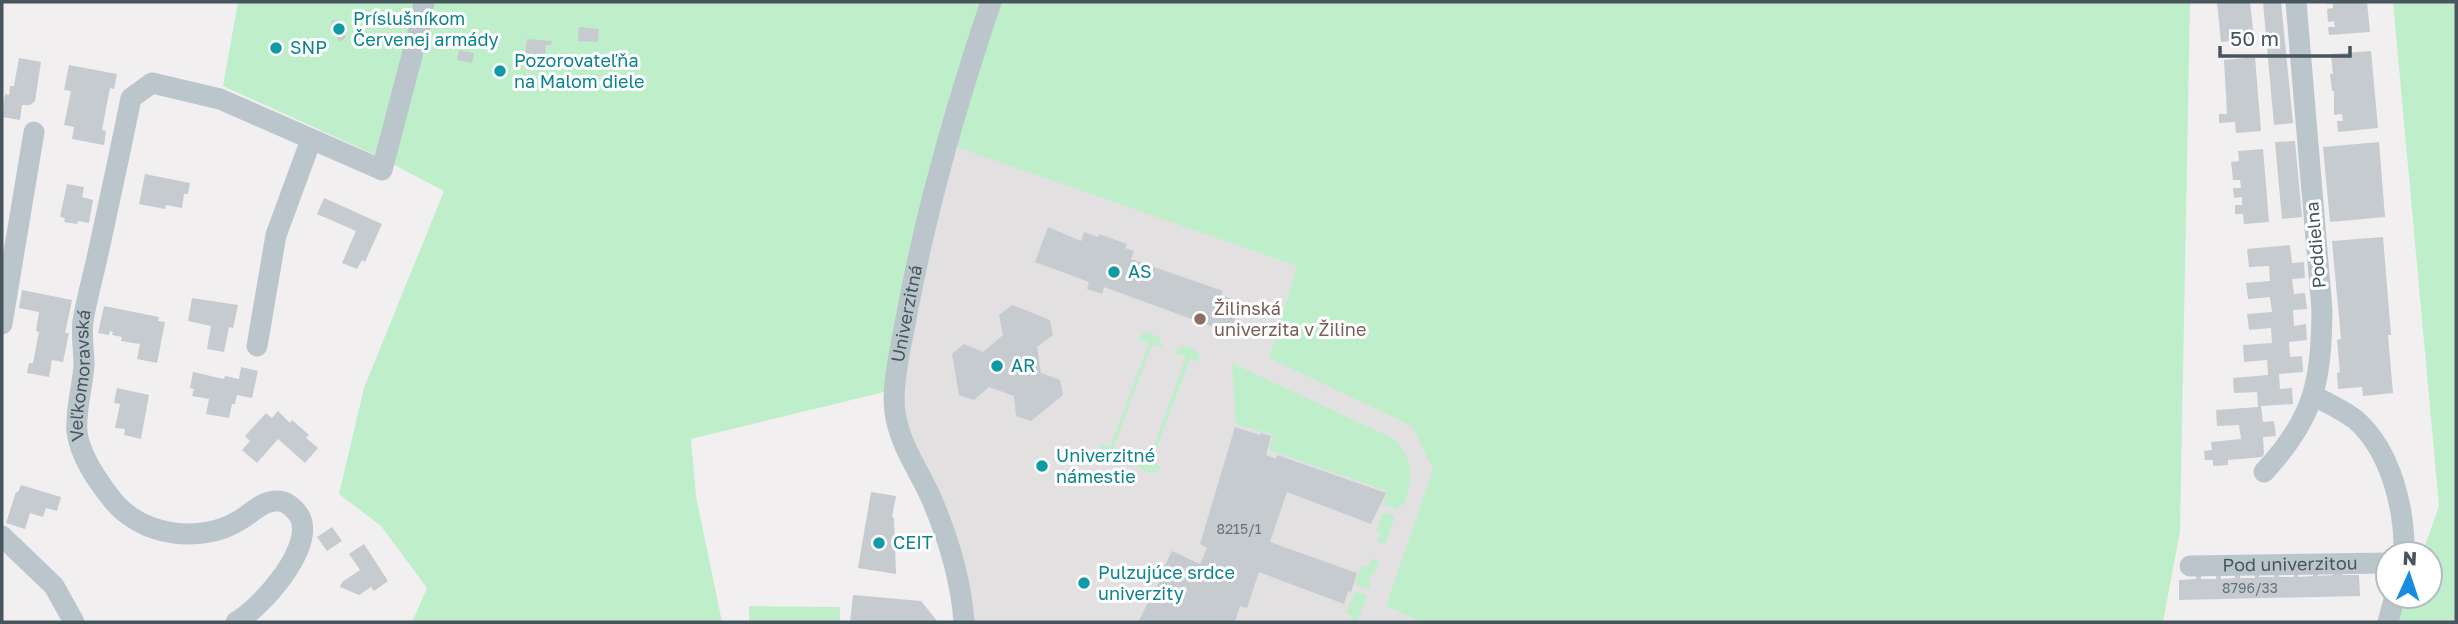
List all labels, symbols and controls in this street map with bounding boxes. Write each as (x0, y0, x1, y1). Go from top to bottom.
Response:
place label: Príslušníkom Červenej armády (353, 7, 499, 50)
scale bar (2220, 14, 2350, 58)
marker: Príslušníkom Červenej armády (331, 21, 347, 37)
text: 50 m (2230, 25, 2279, 51)
place label: SNP (290, 36, 327, 58)
marker: SNP (268, 40, 284, 56)
place label: Pozorovateľňa na Malom diele (514, 49, 645, 92)
marker: Pozorovateľňa na Malom diele (492, 63, 508, 79)
street label: Poddielna (2300, 201, 2330, 289)
place label: AS (1128, 260, 1151, 282)
street label: Univerzitná (886, 263, 926, 364)
marker: AS (1106, 264, 1122, 280)
place label: Žilinská univerzita v Žiline (1214, 297, 1366, 340)
street label: Veľkomoravská (65, 308, 95, 443)
marker: Žilinská univerzita v Žiline (1192, 311, 1208, 327)
place label: AR (1011, 354, 1035, 376)
marker: AR (989, 358, 1005, 374)
place label: Univerzitné námestie (1056, 444, 1155, 487)
marker: Univerzitné námestie (1034, 458, 1050, 474)
house number: 8215/1 (1216, 520, 1262, 537)
place label: CEIT (893, 531, 933, 553)
marker: CEIT (871, 535, 887, 551)
north arrow (2374, 540, 2444, 610)
text: N (2402, 546, 2418, 569)
street label: Pod univerzitou (2222, 551, 2358, 576)
place label: Pulzujúce srdce univerzity (1098, 561, 1235, 604)
marker: Pulzujúce srdce univerzity (1076, 575, 1092, 591)
house number: 8796/33 (2222, 579, 2278, 596)

